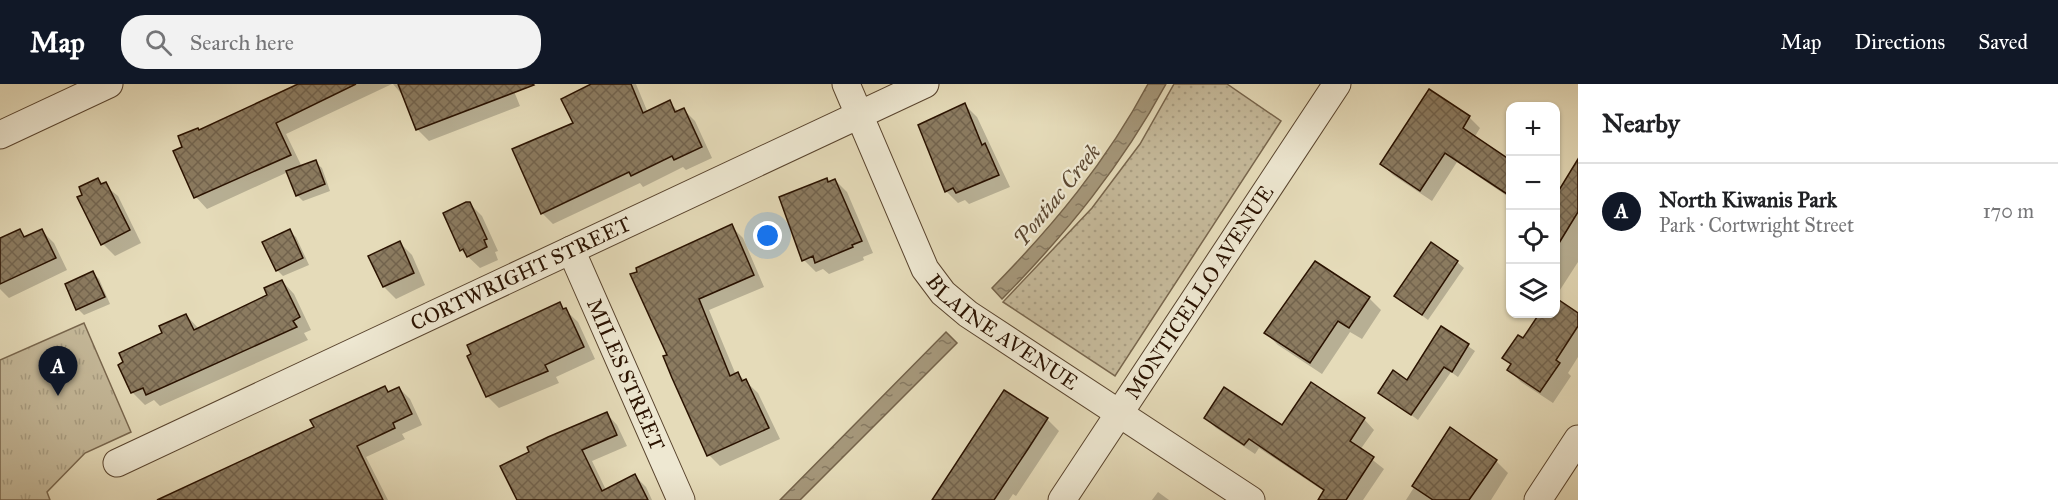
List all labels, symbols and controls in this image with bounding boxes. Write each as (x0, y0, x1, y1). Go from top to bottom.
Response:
search box (121, 15, 541, 69)
text: Map (30, 25, 85, 60)
icon: search (142, 26, 175, 59)
text: Search here (190, 29, 294, 56)
text: Map (1781, 29, 1822, 55)
text: Directions (1855, 29, 1945, 55)
text: Saved (1978, 29, 2028, 55)
map controls (1506, 102, 1560, 318)
button: + (1506, 102, 1560, 156)
text: Nearby (1602, 107, 1680, 139)
water label: Pontiac Creek (1008, 139, 1106, 251)
button: − (1506, 156, 1560, 210)
street label: MONTICELLO AVENUE (1119, 181, 1279, 404)
text: North Kiwanis Park (1659, 186, 1837, 213)
text: A (1615, 199, 1628, 223)
text: 170 m (1983, 199, 2034, 223)
button: locate (1506, 210, 1560, 264)
street label: CORTWRIGHT STREET (406, 211, 635, 336)
text: Park · Cortwright Street (1659, 213, 1854, 237)
your location (753, 221, 782, 250)
button: layers (1506, 264, 1560, 318)
street label: BLAINE AVENUE (920, 269, 1083, 396)
street label: MILES STREET (581, 294, 671, 455)
pin: A (38, 346, 78, 396)

